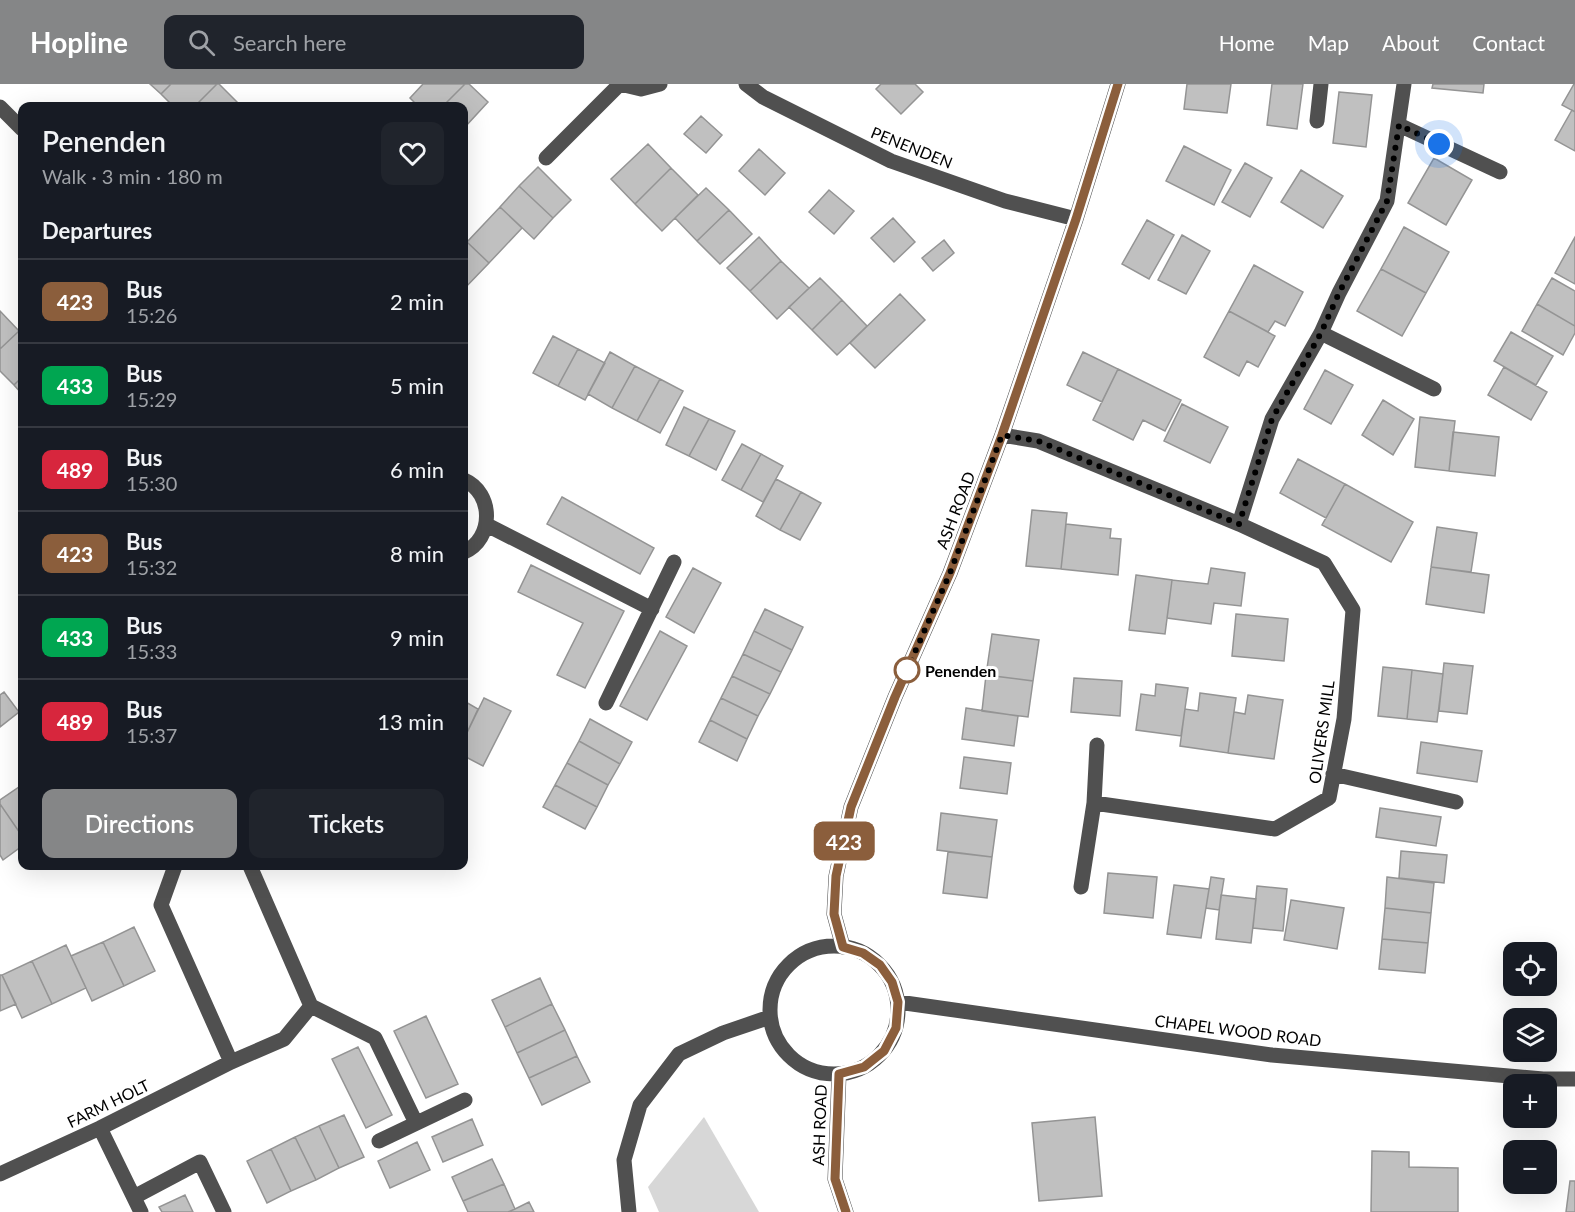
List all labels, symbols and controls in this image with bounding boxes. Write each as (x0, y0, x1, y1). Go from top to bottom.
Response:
search box (164, 15, 584, 69)
text: Hopline (30, 25, 128, 59)
icon: search (185, 26, 218, 59)
text: Search here (233, 29, 346, 56)
text: Home (1219, 30, 1275, 55)
text: Map (1308, 30, 1349, 55)
text: About (1382, 30, 1439, 55)
text: Contact (1472, 30, 1545, 55)
button: heart (381, 122, 444, 185)
street label: PENENDEN (868, 122, 956, 172)
text: Penenden (42, 124, 166, 158)
your location (1424, 129, 1454, 159)
text: Walk · 3 min · 180 m (42, 164, 223, 188)
text: Departures (42, 217, 152, 244)
text: Bus (126, 276, 162, 303)
text: 2 min (390, 288, 444, 315)
text: 423 (57, 289, 93, 314)
text: 15:26 (126, 303, 177, 327)
text: Bus (126, 360, 162, 387)
text: 5 min (390, 372, 444, 399)
text: 433 (57, 373, 93, 398)
text: 15:29 (126, 387, 177, 411)
text: Bus (126, 444, 162, 471)
text: 6 min (390, 456, 444, 483)
text: 489 (57, 457, 93, 482)
street label: ASH ROAD (932, 469, 978, 551)
text: 15:30 (126, 471, 177, 495)
text: Bus (126, 528, 162, 555)
text: 8 min (390, 540, 444, 567)
text: 423 (57, 541, 93, 566)
text: 15:32 (126, 555, 177, 579)
text: Bus (126, 612, 162, 639)
text: 9 min (390, 624, 444, 651)
text: 433 (57, 625, 93, 650)
text: 15:33 (126, 639, 177, 663)
marker: Penenden (894, 657, 920, 683)
place label: Penenden (925, 661, 996, 680)
street label: OLIVERS MILL (1304, 679, 1338, 785)
text: Bus (126, 696, 162, 723)
text: 13 min (377, 708, 444, 735)
text: 489 (57, 709, 93, 734)
text: 15:37 (126, 723, 177, 747)
button: Directions (42, 789, 237, 858)
button: Tickets (249, 789, 444, 858)
line badge: 423 (810, 822, 878, 861)
text: 423 (826, 829, 862, 854)
map controls (1503, 942, 1557, 1194)
button: locate (1503, 942, 1557, 996)
button: layers (1503, 1008, 1557, 1062)
street label: CHAPEL WOOD ROAD (1154, 1010, 1322, 1050)
button: + (1503, 1074, 1557, 1128)
street label: FARM HOLT (64, 1075, 153, 1131)
street label: ASH ROAD (808, 1084, 830, 1166)
button: − (1503, 1140, 1557, 1194)

